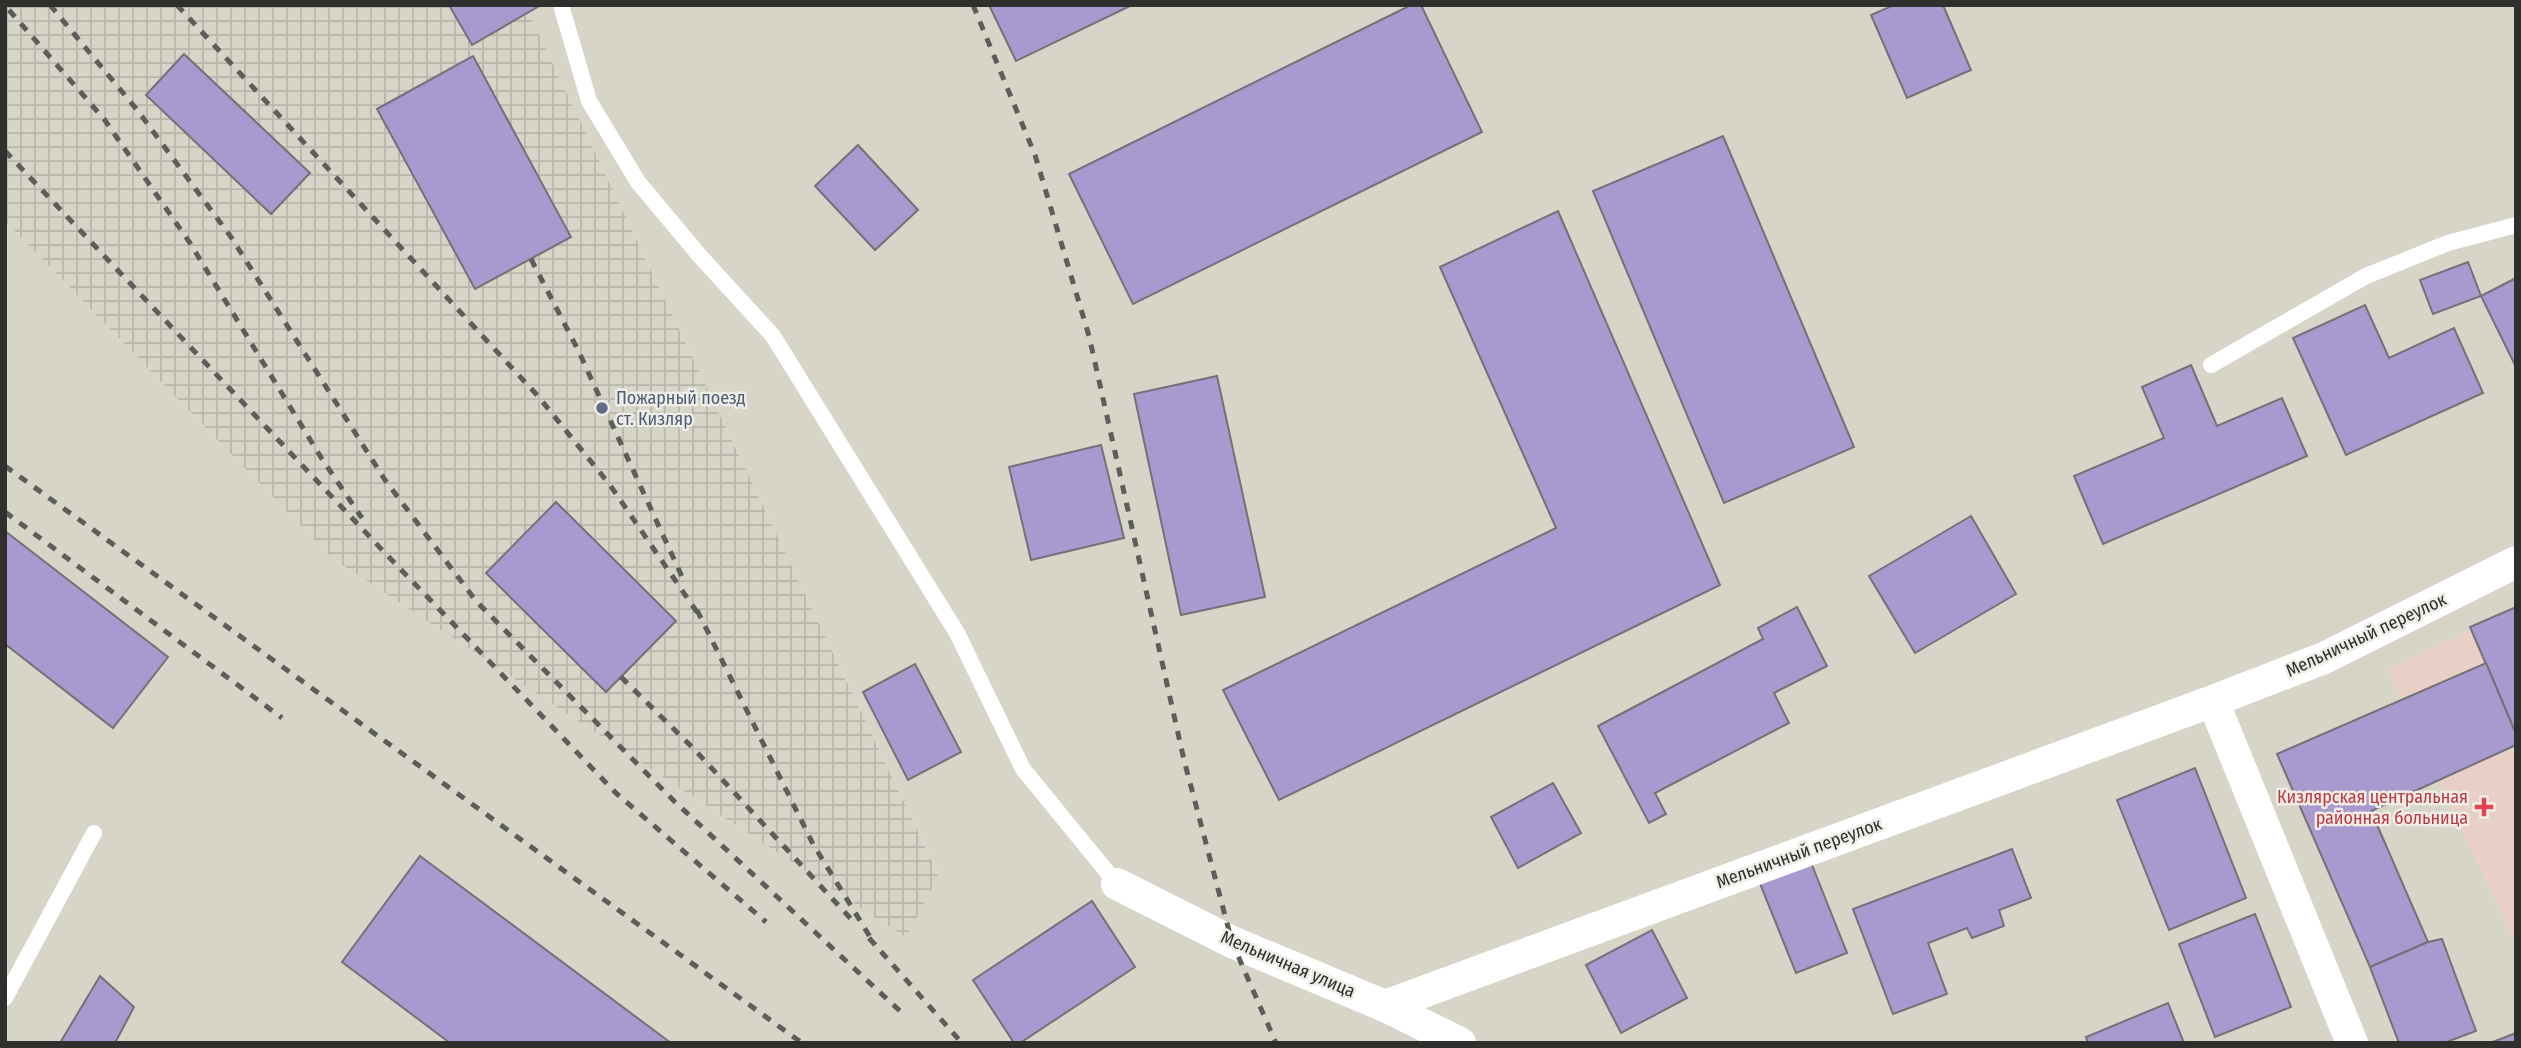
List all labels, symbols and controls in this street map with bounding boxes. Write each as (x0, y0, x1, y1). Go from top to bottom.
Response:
place label: Пожарный поезд ст. Кизляр (616, 387, 746, 430)
marker: Пожарный поезд ст. Кизляр (594, 400, 610, 416)
street label: Мельничный переулок (2282, 588, 2450, 682)
place label: Кизлярская центральная районная больница (2277, 786, 2468, 829)
marker: Кизлярская центральная районная больница (2474, 797, 2494, 817)
street label: Мельничный переулок (1713, 813, 1885, 893)
street label: Мельничная улица (1217, 926, 1359, 1002)

